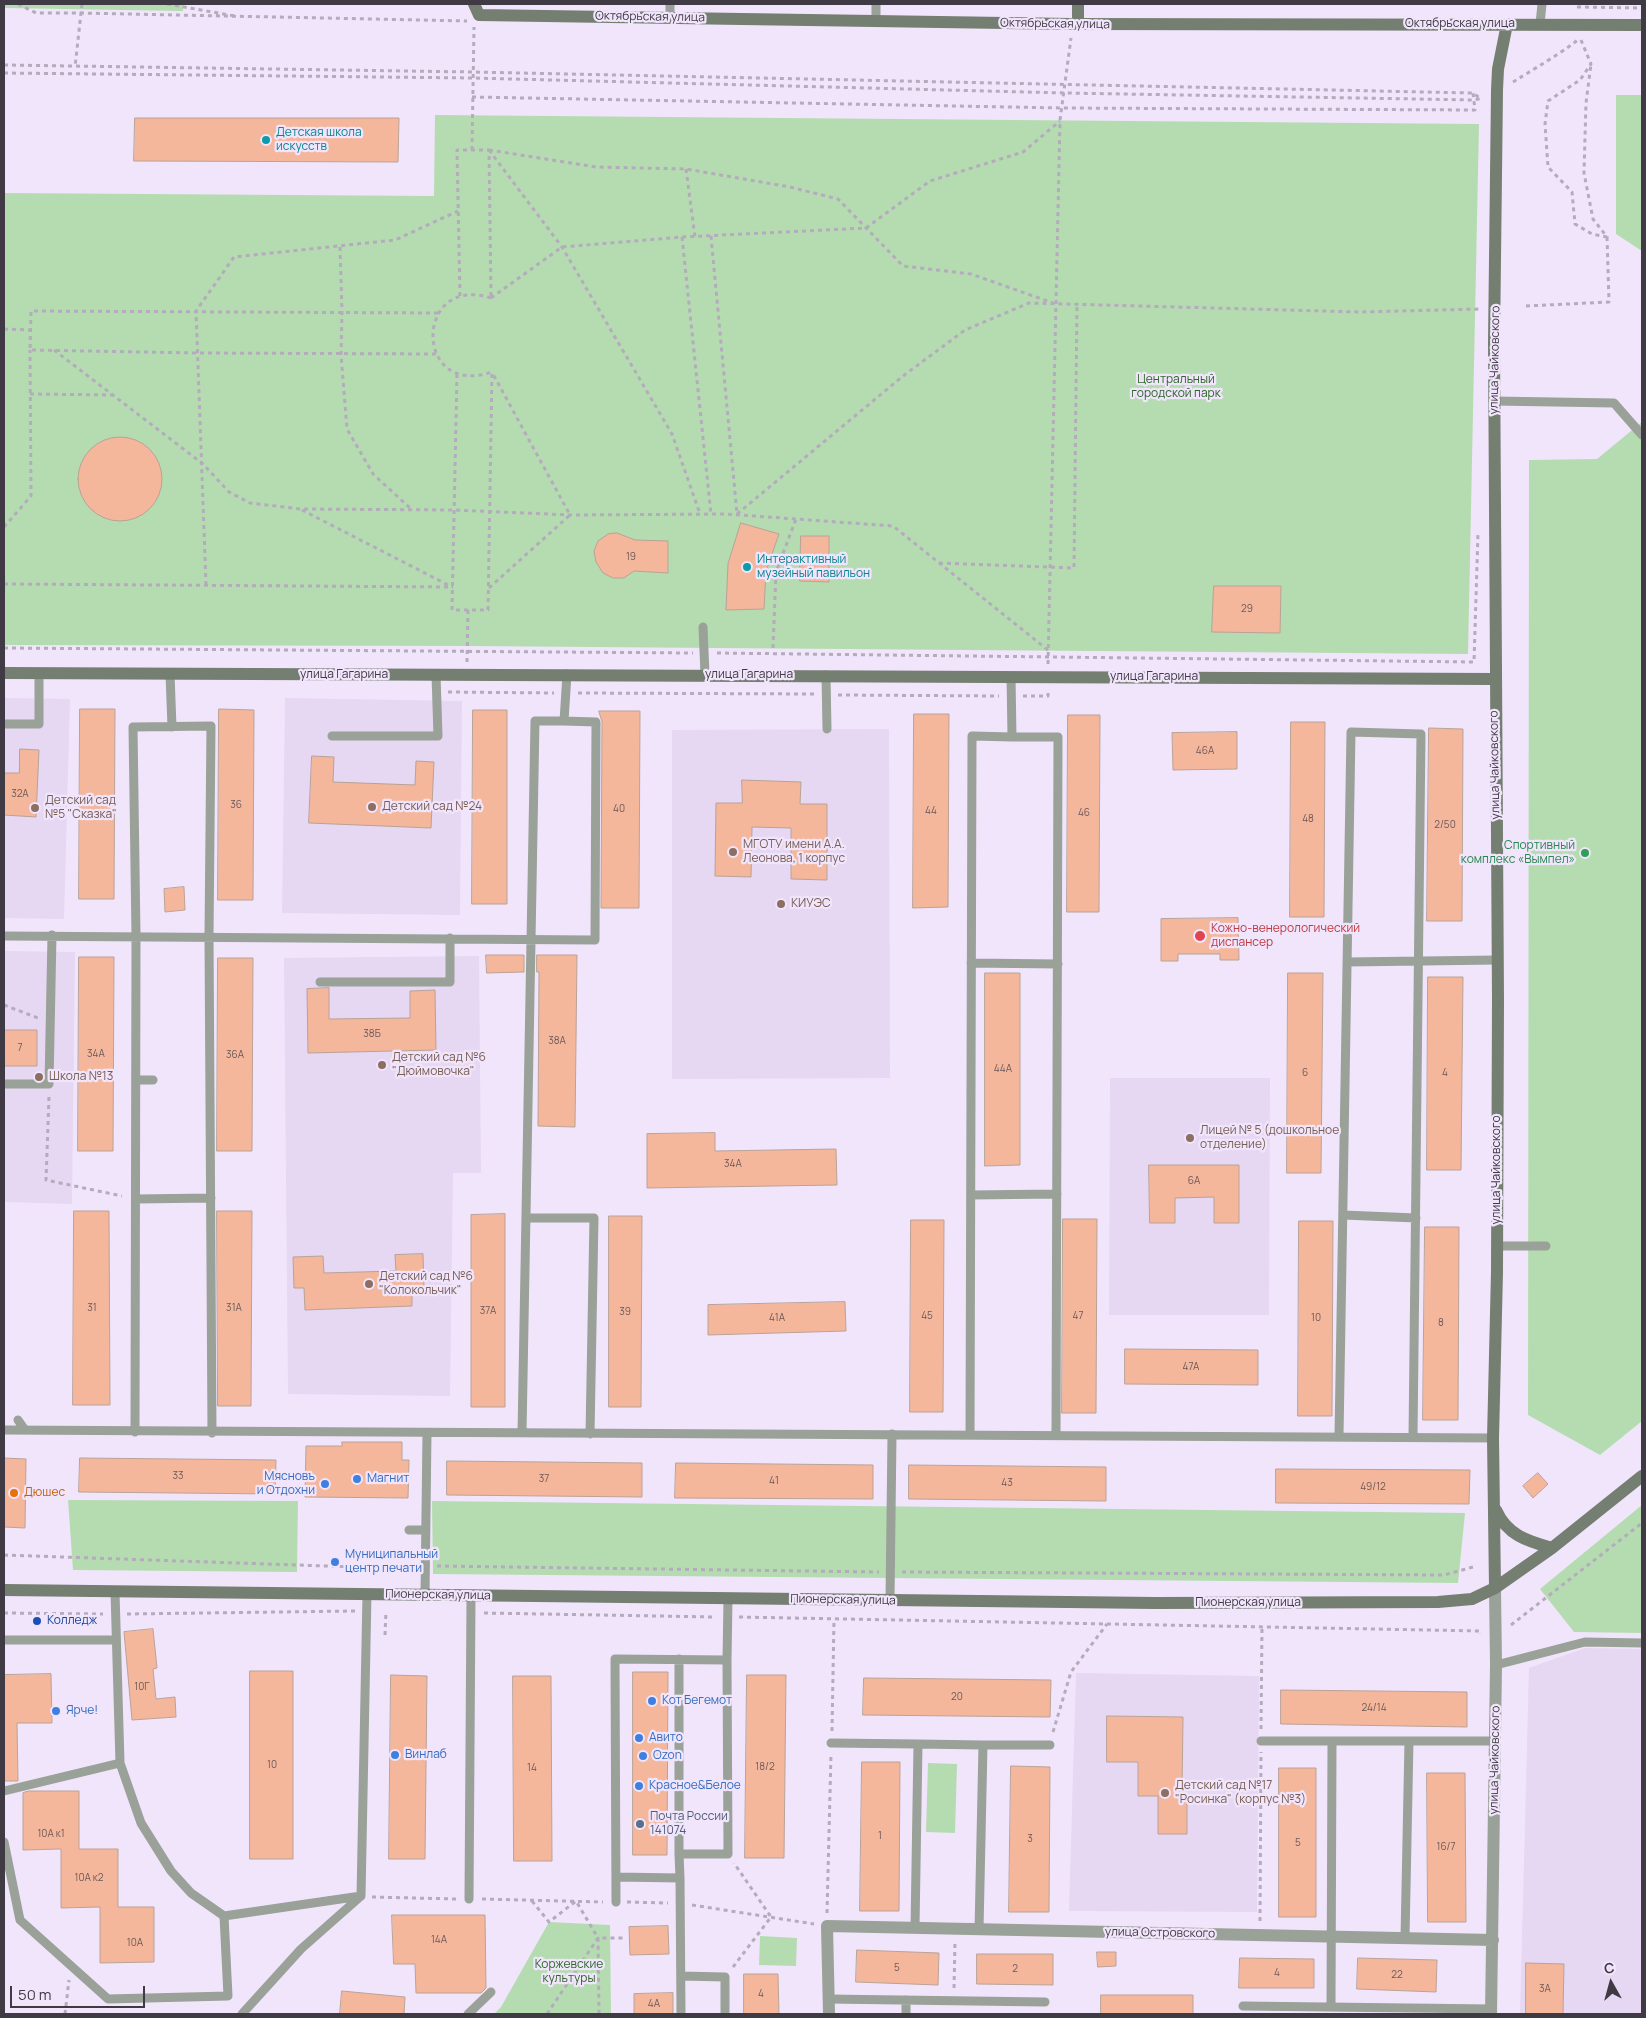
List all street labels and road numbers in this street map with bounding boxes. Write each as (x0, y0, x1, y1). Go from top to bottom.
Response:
street label: Октябрьская улица (595, 9, 705, 25)
street label: Октябрьская улица (1000, 16, 1110, 32)
street label: Октябрьская улица (1405, 17, 1515, 31)
street label: улица Чайковского (1487, 305, 1503, 415)
street label: улица Гагарина (300, 668, 388, 682)
street label: улица Гагарина (705, 668, 793, 682)
street label: улица Гагарина (1110, 670, 1198, 684)
street label: улица Чайковского (1487, 710, 1503, 820)
street label: улица Чайковского (1490, 1115, 1504, 1225)
street label: Пионерская улица (385, 1587, 491, 1603)
street label: Пионерская улица (790, 1592, 896, 1608)
street label: Пионерская улица (1195, 1596, 1301, 1610)
street label: улица Чайковского (1487, 1705, 1503, 1815)
street label: улица Островского (1105, 1925, 1215, 1941)

